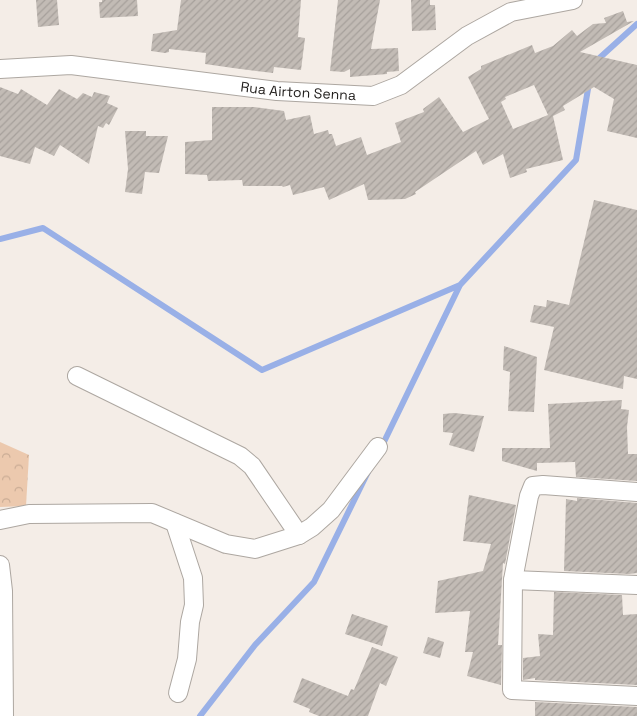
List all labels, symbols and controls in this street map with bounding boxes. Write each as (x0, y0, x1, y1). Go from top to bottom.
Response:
street label: Rua Airton Senna (240, 77, 356, 104)

